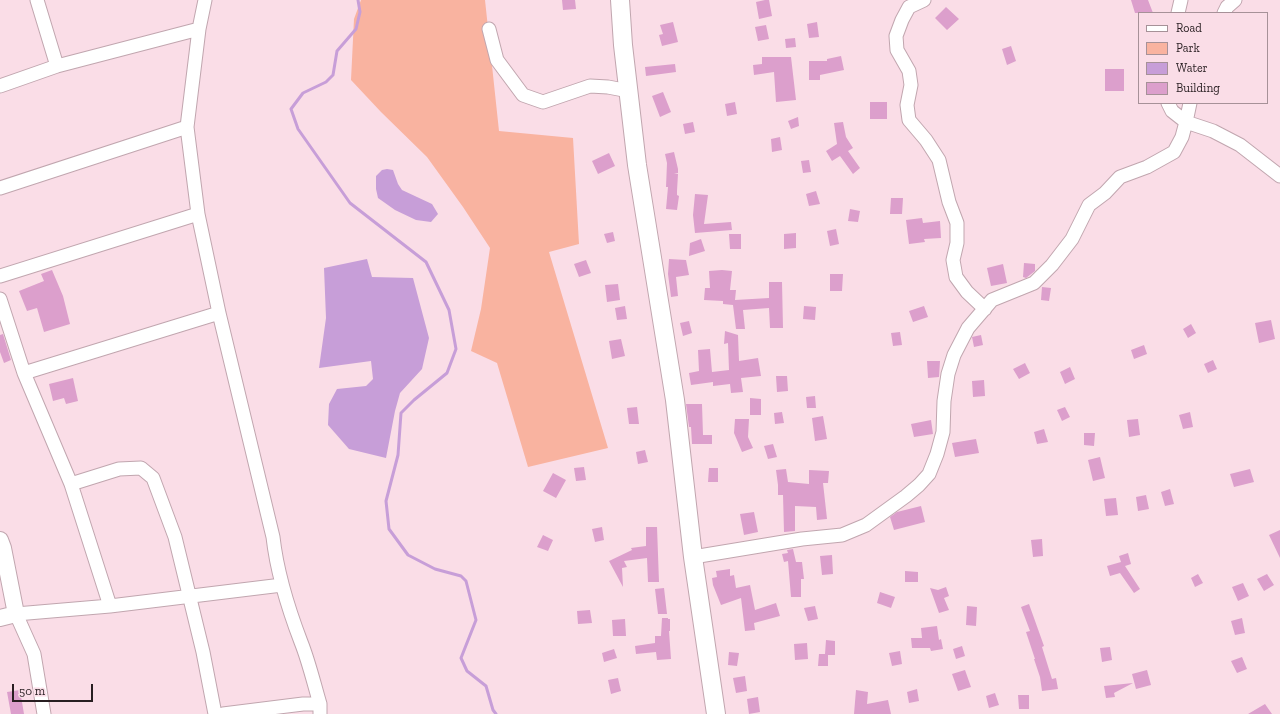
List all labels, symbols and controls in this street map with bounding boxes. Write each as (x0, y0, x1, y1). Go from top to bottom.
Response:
legend (1138, 12, 1268, 104)
text: Road (1176, 21, 1202, 35)
text: Park (1176, 41, 1200, 55)
text: Water (1176, 61, 1208, 75)
text: Building (1176, 81, 1220, 95)
scale bar (14, 676, 95, 702)
text: 50 m (19, 684, 45, 698)

